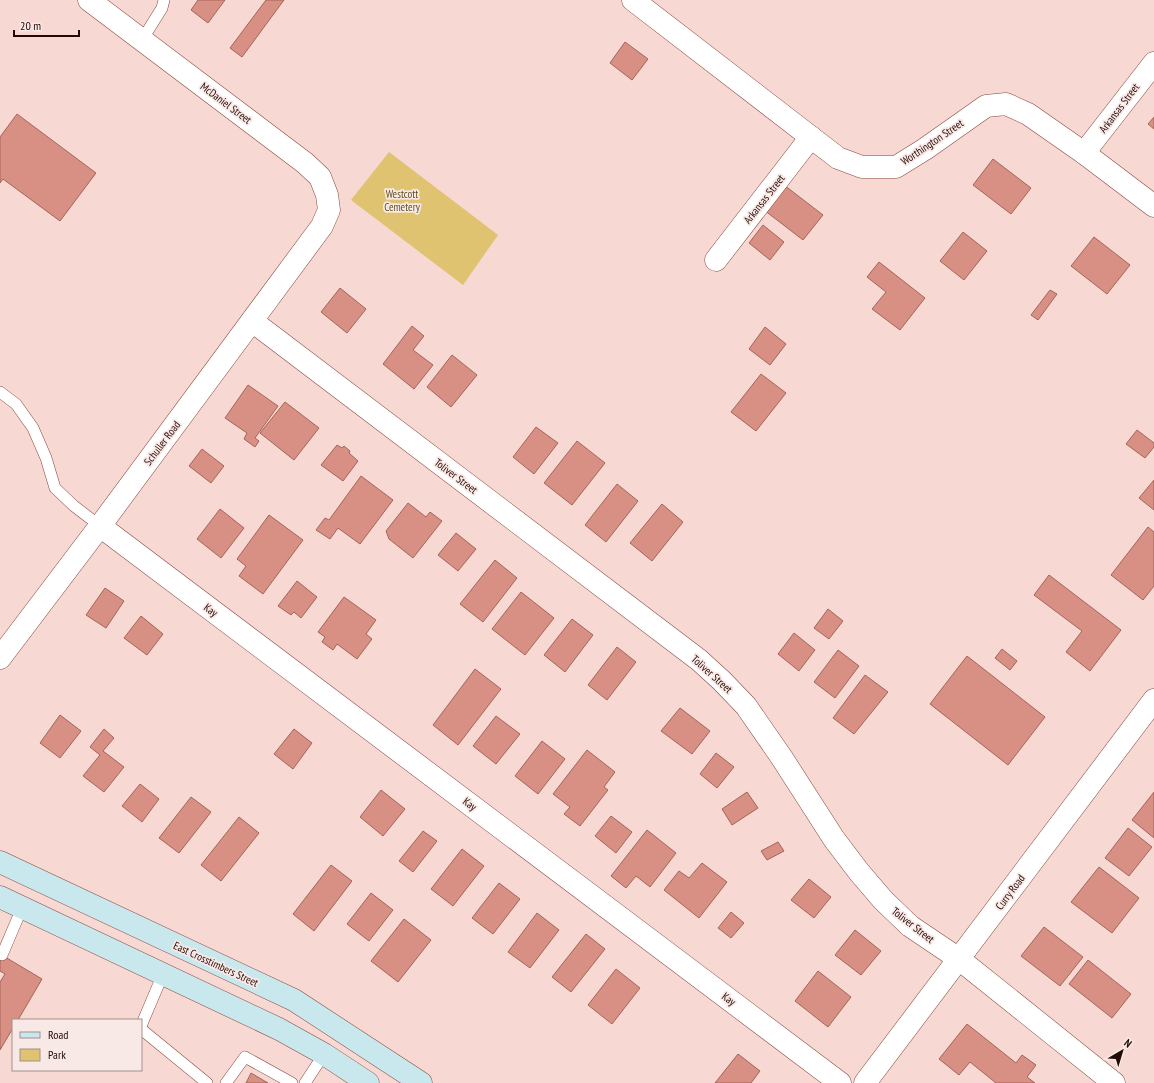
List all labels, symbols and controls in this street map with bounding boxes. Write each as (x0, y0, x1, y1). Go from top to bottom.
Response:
scale bar (14, 12, 79, 38)
text: 20 m (20, 18, 41, 33)
street label: McDaniel Street (198, 79, 254, 127)
street label: Arkansas Street (1096, 80, 1142, 136)
street label: Worthington Street (898, 116, 966, 168)
street label: Arkansas Street (740, 172, 788, 226)
park label: Westcott Cemetery (384, 187, 421, 214)
street label: Schuller Road (141, 418, 183, 468)
street label: Toliver Street (432, 455, 480, 497)
street label: Kay (201, 600, 221, 620)
street label: Toliver Street (689, 652, 735, 696)
street label: Kay (460, 794, 480, 814)
street label: Curry Road (992, 871, 1028, 912)
street label: Toliver Street (889, 904, 937, 946)
street label: East Crosstimbers Street (171, 938, 261, 990)
street label: Kay (719, 989, 739, 1009)
legend (12, 1019, 142, 1071)
text: Road (48, 1027, 68, 1042)
north arrow (1102, 1031, 1142, 1071)
text: N (1122, 1036, 1135, 1050)
text: Park (48, 1047, 66, 1062)

